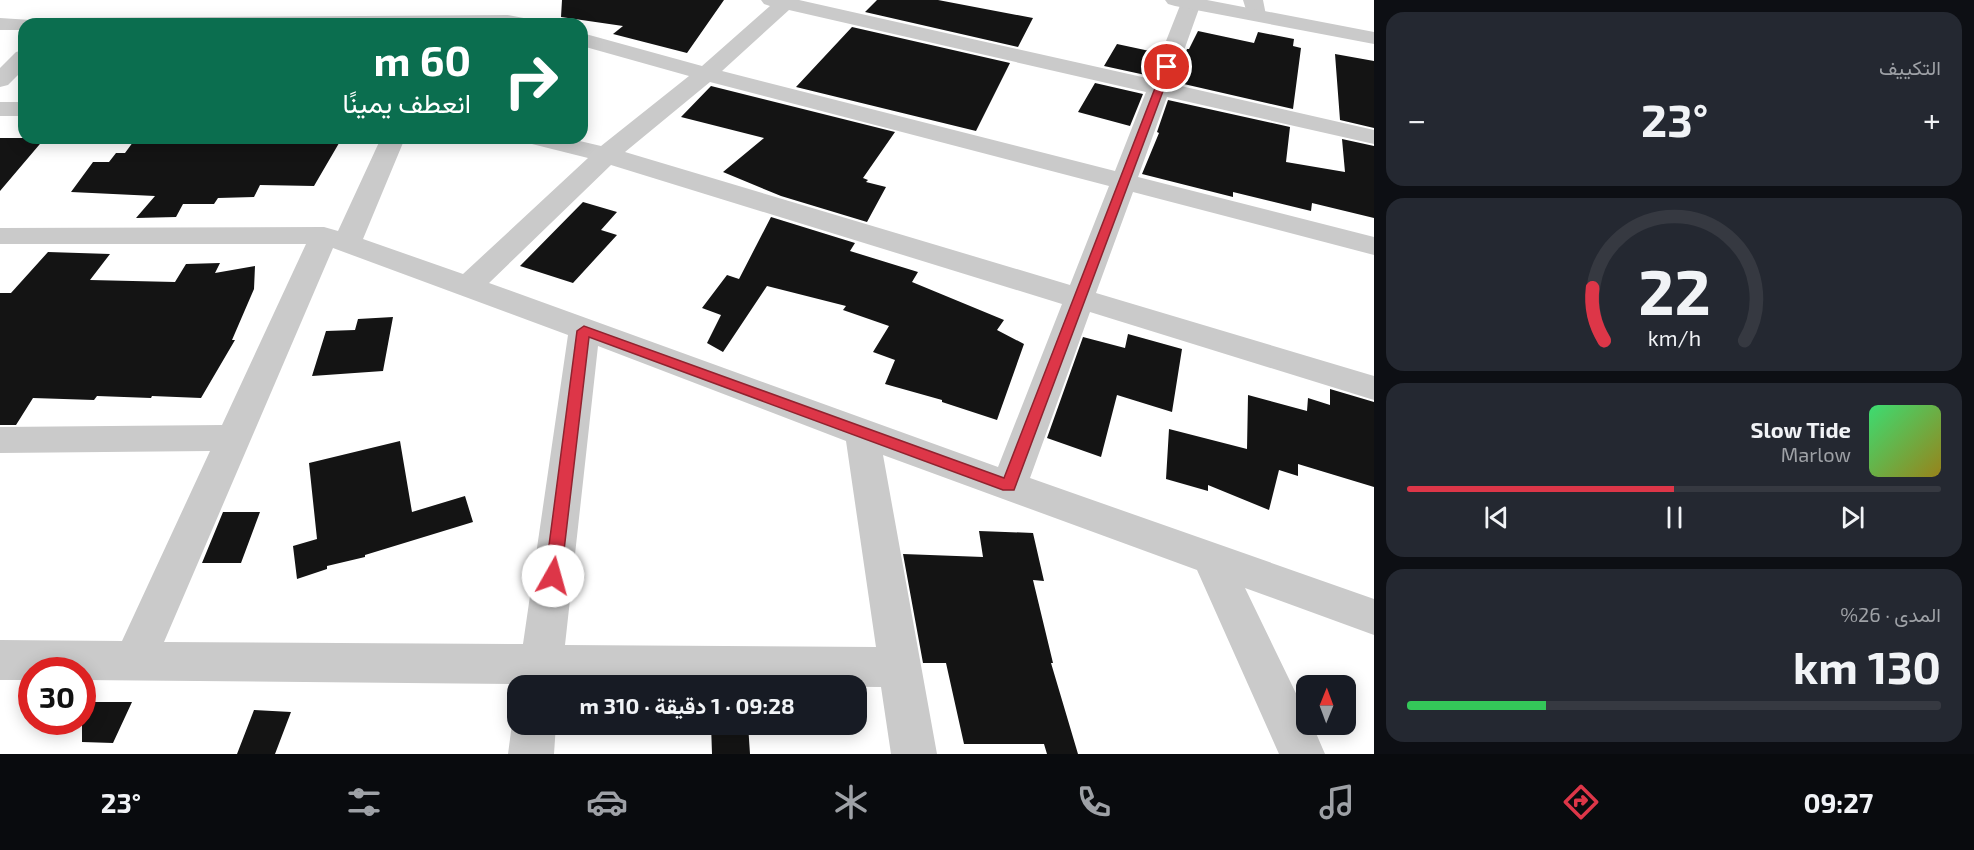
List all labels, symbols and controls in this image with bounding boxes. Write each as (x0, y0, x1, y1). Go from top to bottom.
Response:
text: 60 m (374, 34, 471, 84)
pin (1141, 41, 1192, 92)
icon: right (492, 42, 570, 120)
icon: arrive (1150, 50, 1183, 83)
text: التكييف (1879, 55, 1941, 79)
text: انعطف يمينًا (342, 86, 471, 118)
text: 23° (1641, 92, 1708, 146)
text: − (1407, 99, 1426, 139)
text: + (1923, 99, 1941, 139)
text: 22 (1638, 253, 1710, 328)
text: km/h (1647, 326, 1701, 351)
text: Slow Tide (1751, 416, 1851, 442)
text: Marlow (1781, 442, 1851, 466)
icon: previous (1480, 501, 1513, 534)
icon: pause (1658, 501, 1691, 534)
icon: next (1836, 501, 1869, 534)
position arrow (521, 544, 585, 608)
text: المدى · 26% (1840, 602, 1941, 626)
text: 130 km (1793, 639, 1941, 693)
speed limit sign: 30 (18, 657, 96, 735)
north arrow (1296, 675, 1356, 735)
map controls (1296, 675, 1356, 735)
text: 09:28 · 1 دقيقة · 310 m (579, 692, 795, 718)
icon: filters (343, 781, 385, 823)
icon: car (586, 781, 628, 823)
icon: climate (830, 781, 872, 823)
icon: phone (1073, 781, 1115, 823)
icon: music (1316, 781, 1358, 823)
icon: directions (1560, 781, 1602, 823)
text: 23° (101, 786, 141, 818)
text: 09:27 (1803, 786, 1873, 818)

